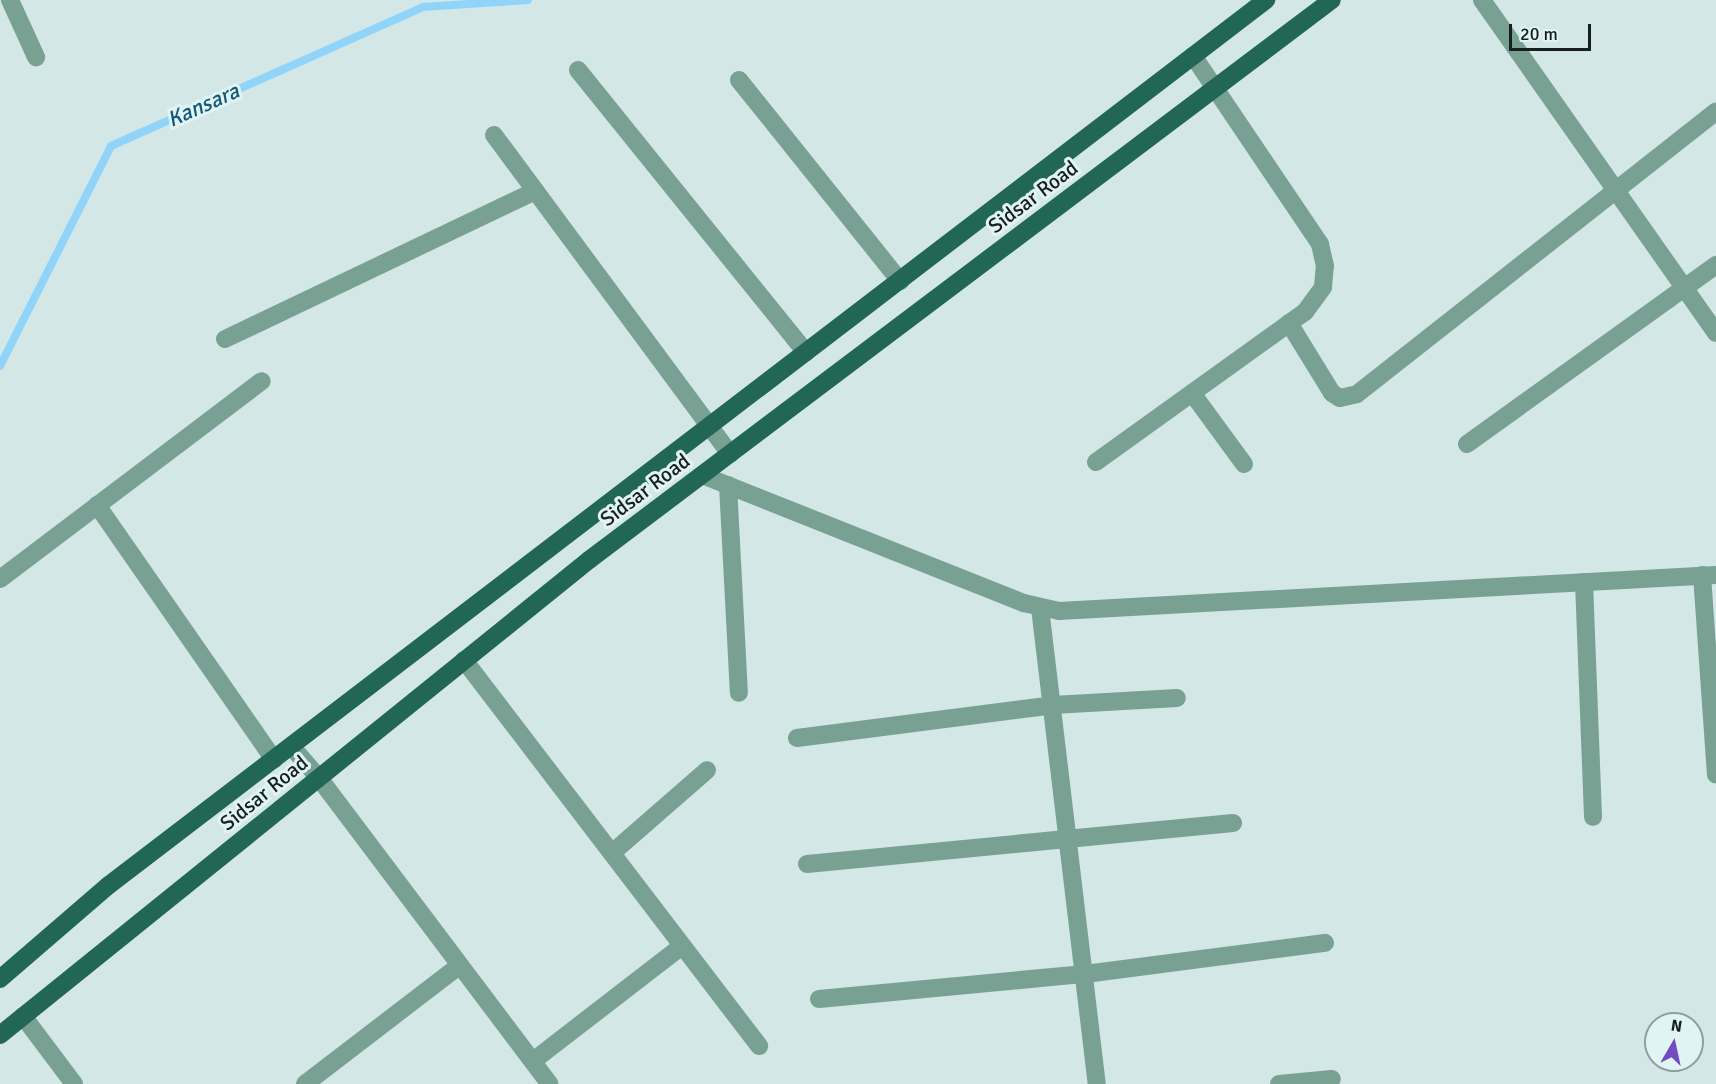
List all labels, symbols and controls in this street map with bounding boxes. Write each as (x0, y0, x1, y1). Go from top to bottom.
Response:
scale bar (1512, 12, 1594, 50)
text: 20 m (1520, 23, 1558, 45)
water label: Kansara (163, 77, 243, 133)
street label: Sidsar Road (983, 155, 1083, 239)
street label: Sidsar Road (595, 448, 695, 532)
street label: Sidsar Road (215, 750, 313, 836)
north arrow (1644, 1012, 1704, 1072)
text: N (1669, 1015, 1684, 1037)

